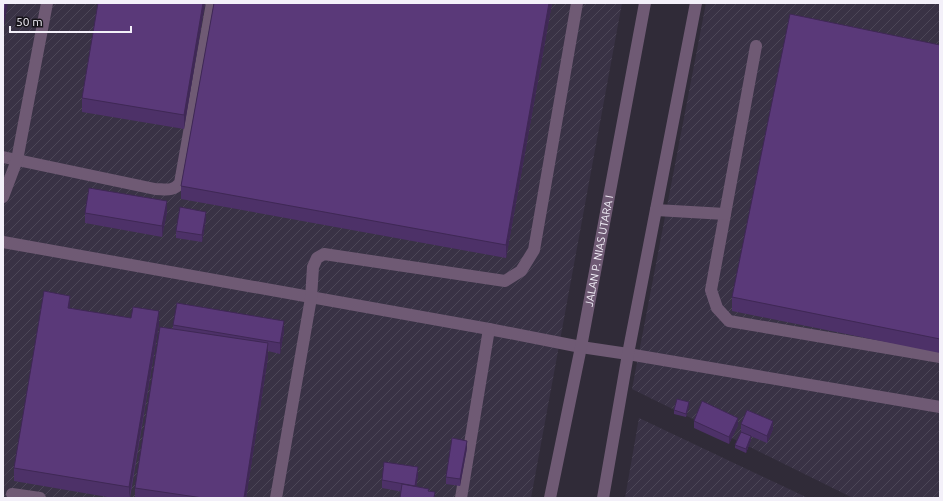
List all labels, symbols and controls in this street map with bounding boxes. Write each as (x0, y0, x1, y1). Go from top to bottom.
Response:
scale bar (10, 8, 131, 34)
text: 50 m (16, 15, 43, 28)
street label: JALAN P. NIAS UTARA I (583, 194, 615, 308)

